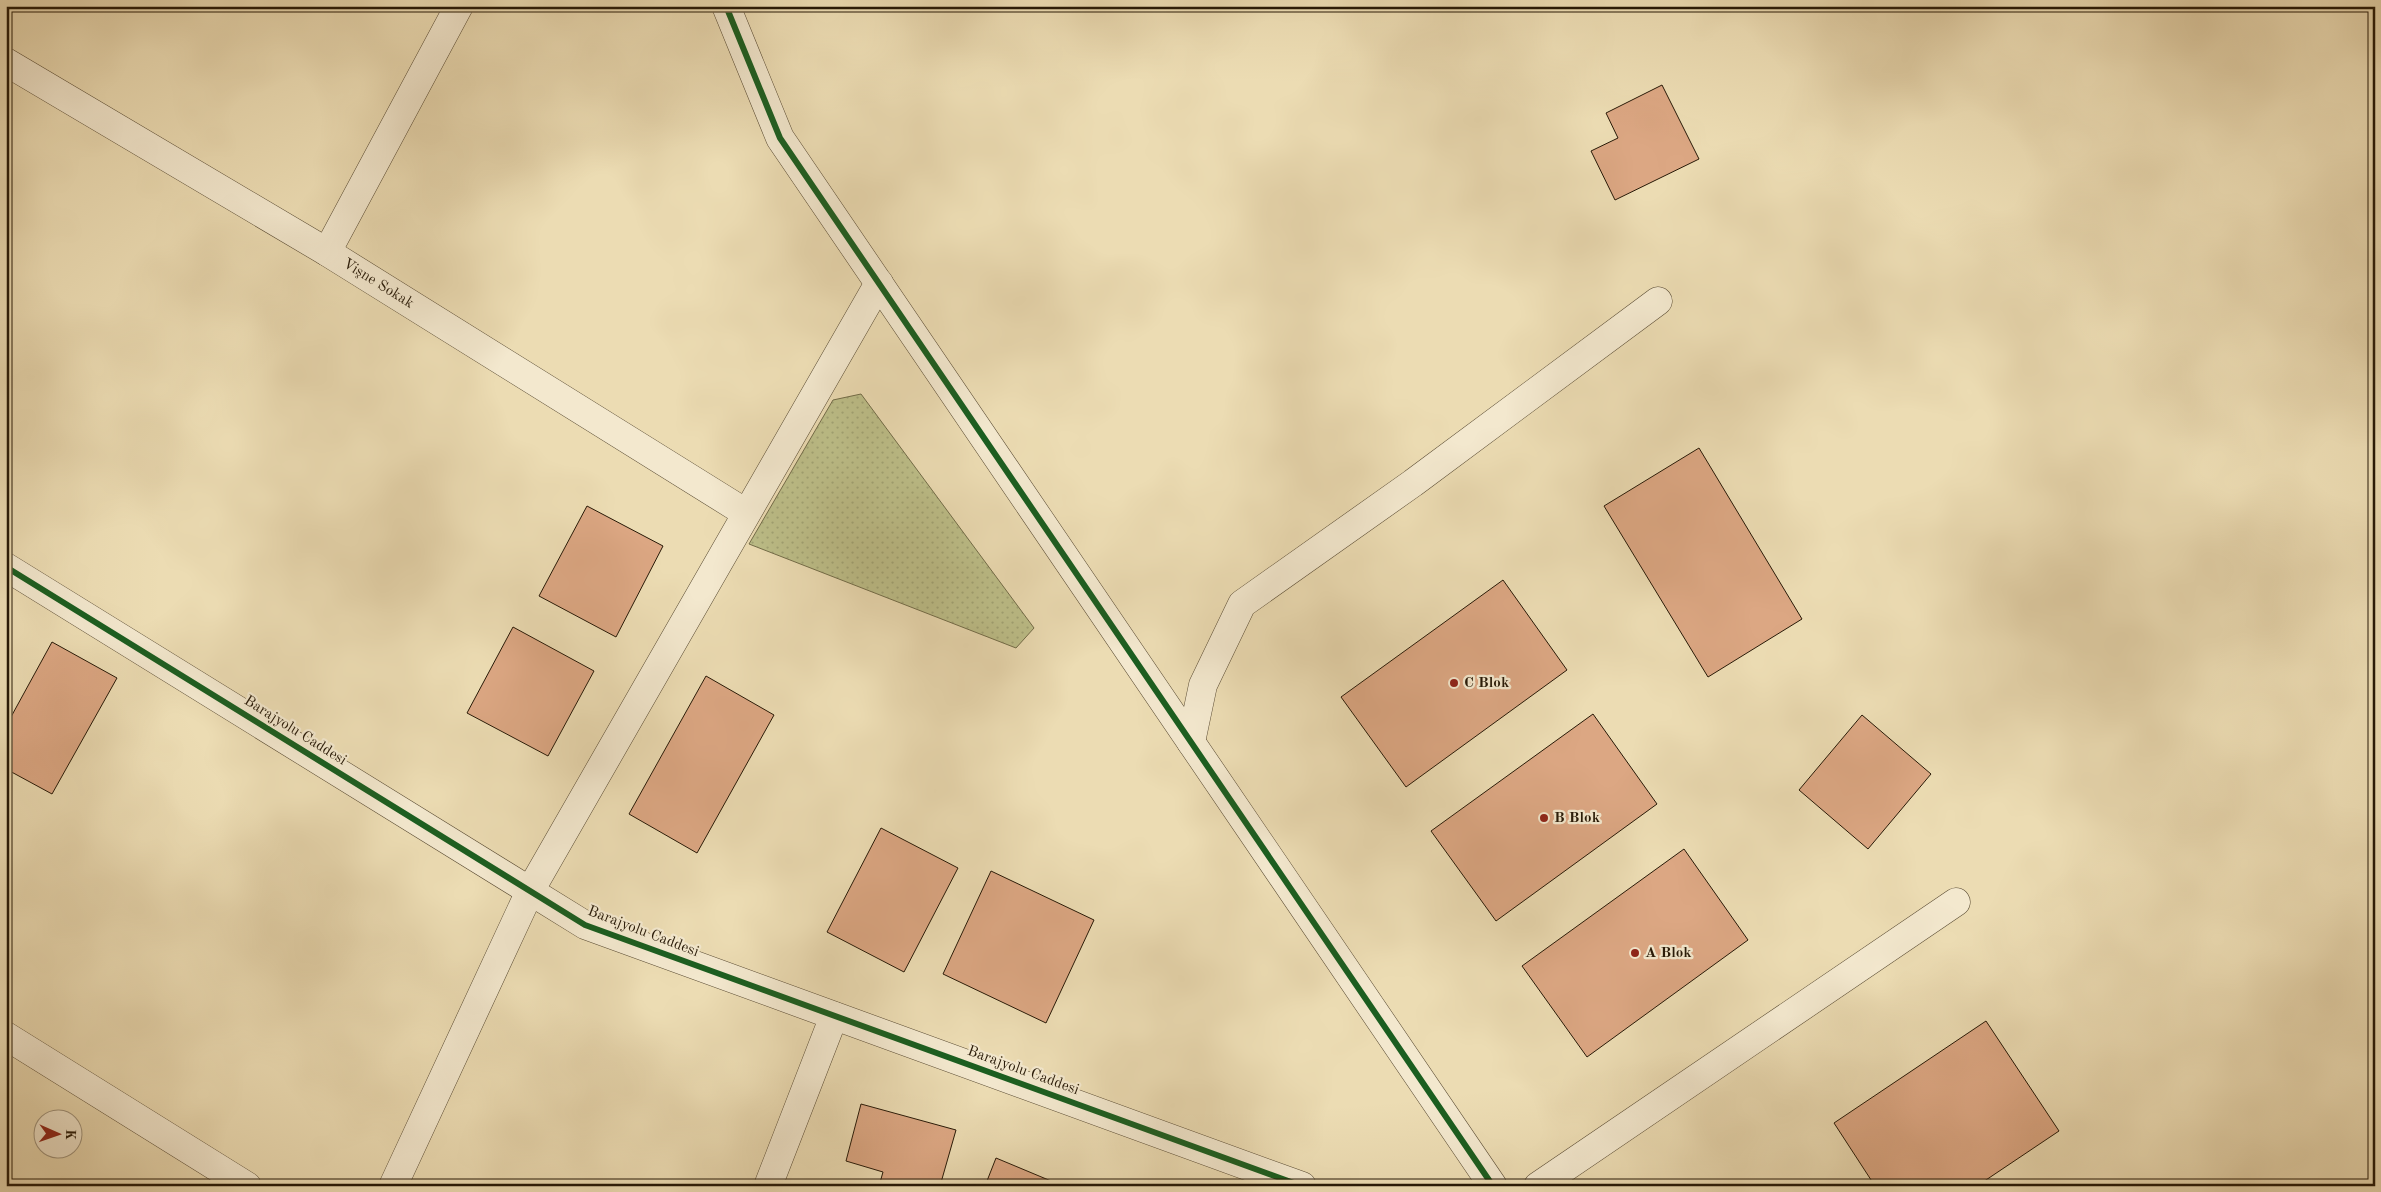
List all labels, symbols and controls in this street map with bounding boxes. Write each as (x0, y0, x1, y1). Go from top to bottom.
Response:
street label: Vişne Sokak (340, 256, 416, 312)
place label: C Blok (1464, 676, 1510, 691)
marker: C Blok (1448, 677, 1460, 689)
street label: Barajyolu Caddesi (241, 693, 349, 769)
place label: B Blok (1554, 811, 1601, 826)
marker: B Blok (1538, 812, 1550, 824)
street label: Barajyolu Caddesi (585, 904, 701, 960)
place label: A Blok (1645, 946, 1692, 961)
marker: A Blok (1629, 947, 1641, 959)
street label: Barajyolu Caddesi (965, 1044, 1081, 1098)
north arrow (32, 1110, 82, 1160)
text: K (63, 1129, 77, 1140)

